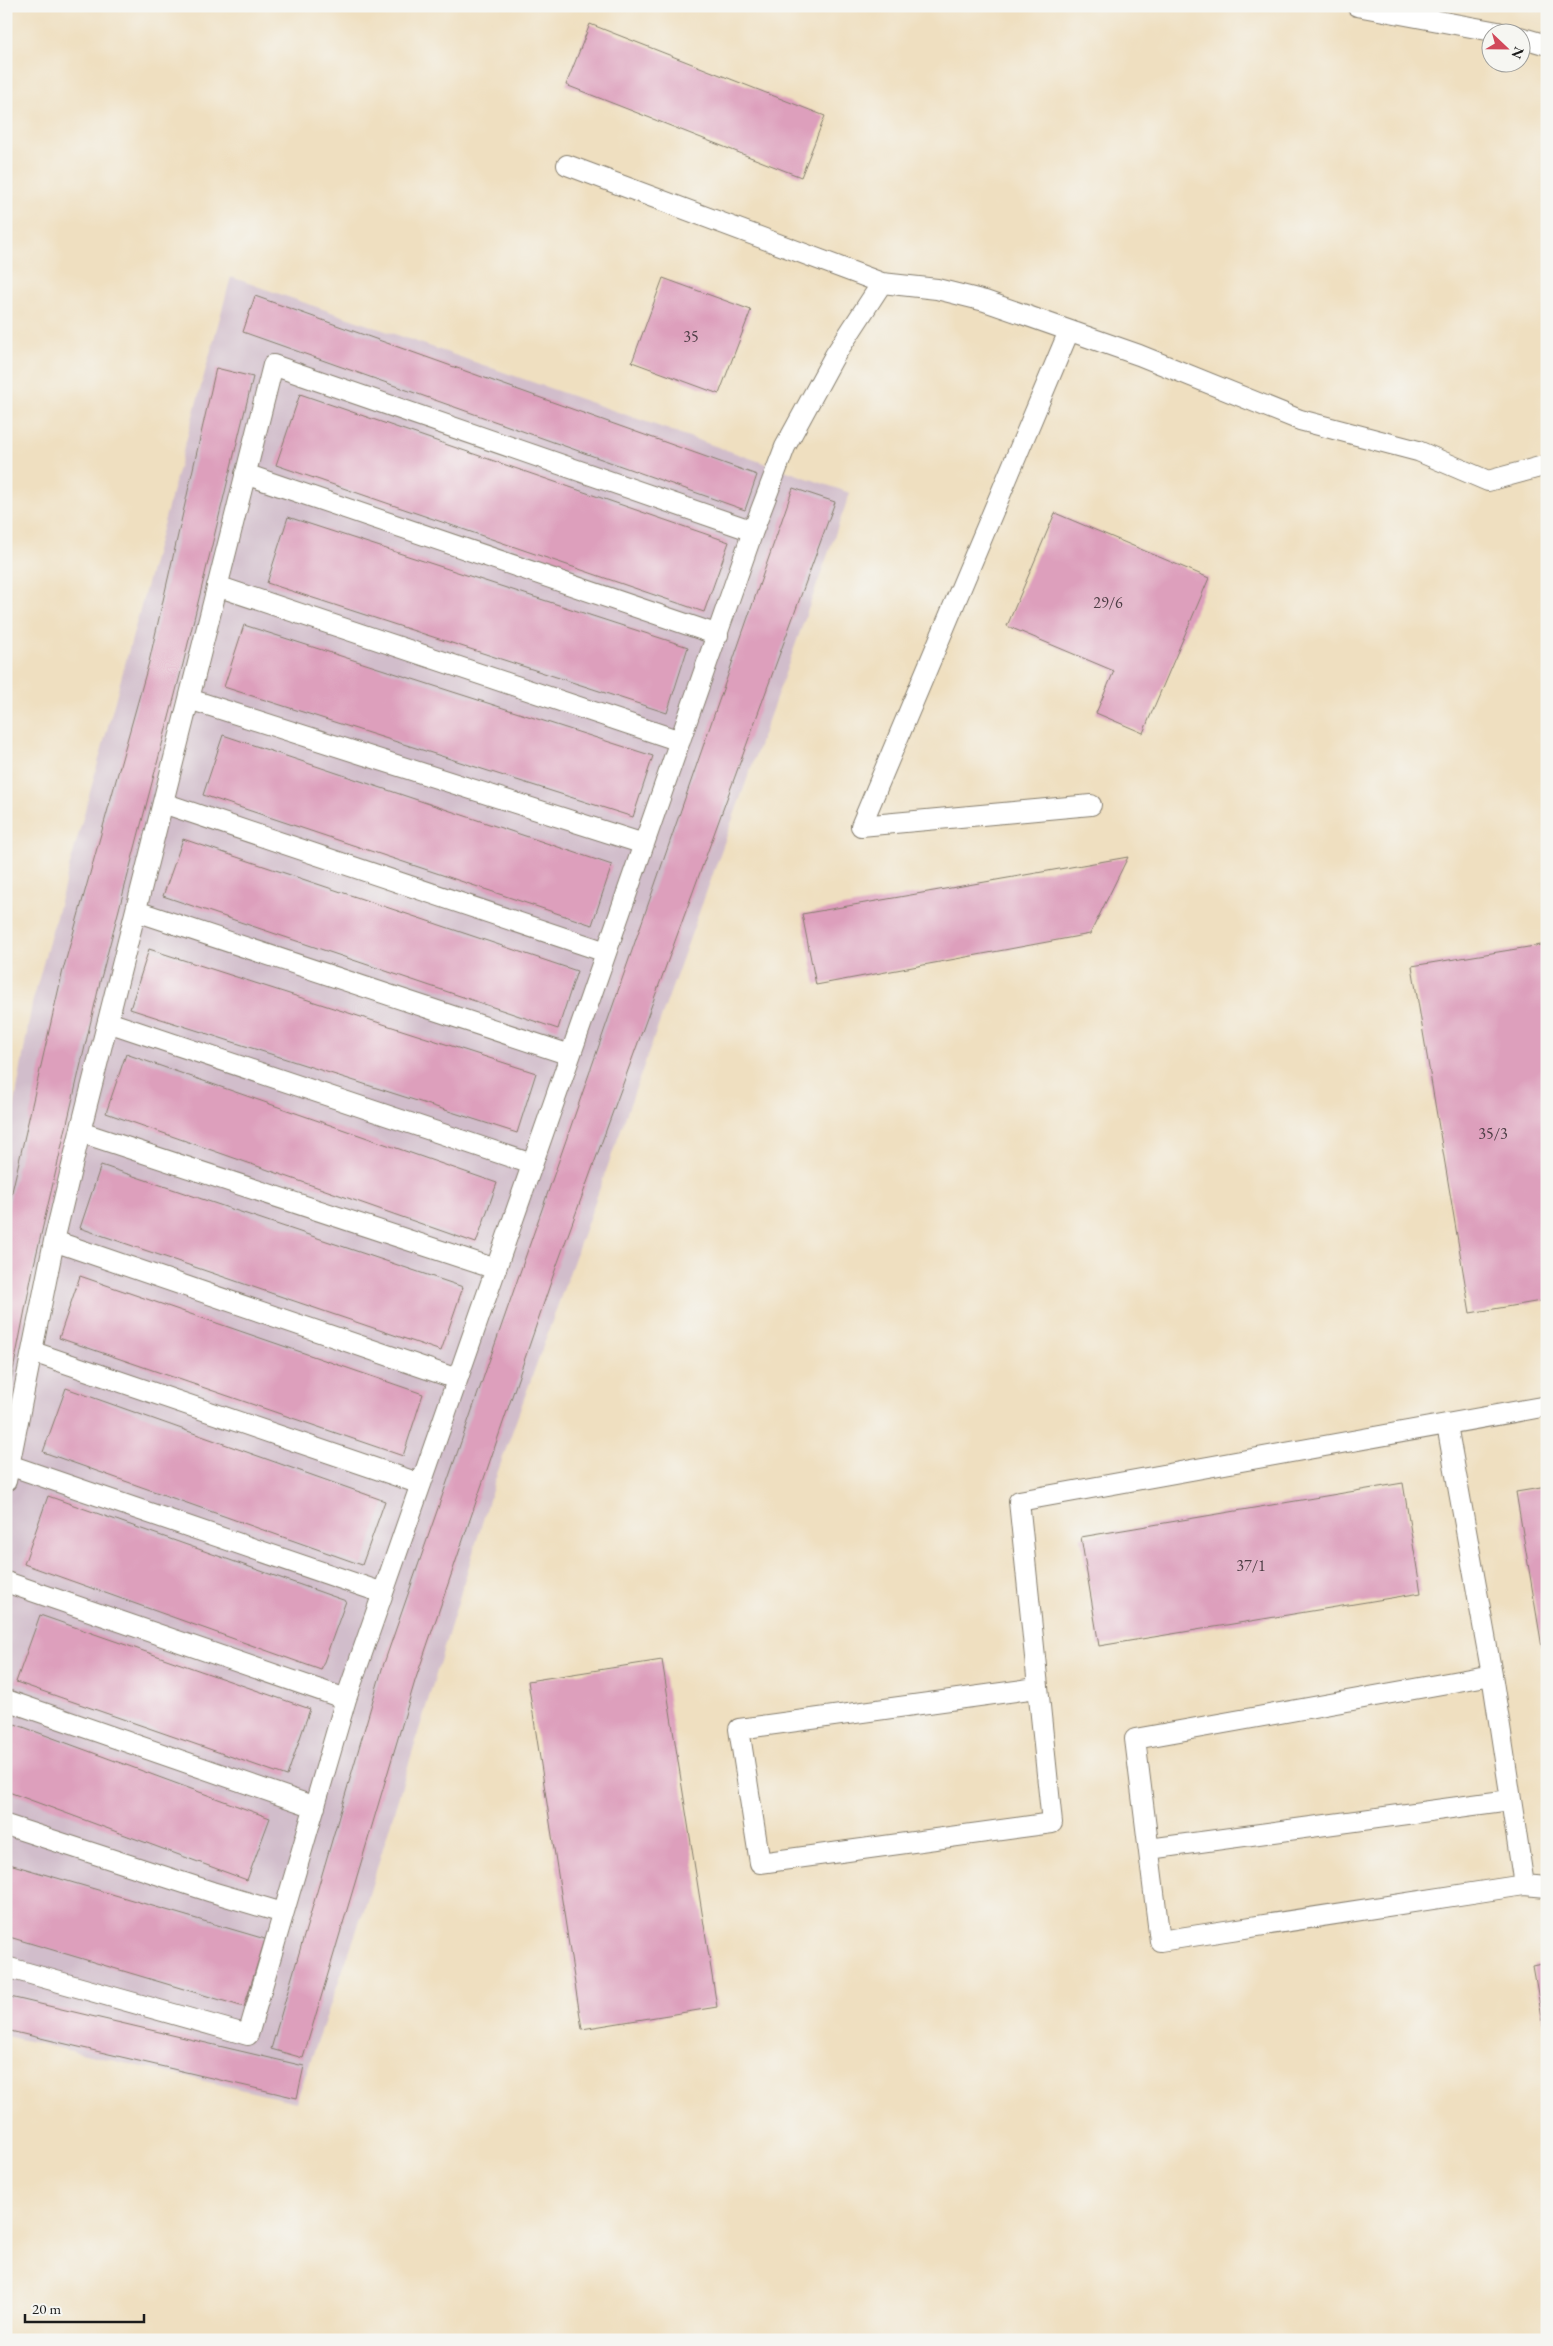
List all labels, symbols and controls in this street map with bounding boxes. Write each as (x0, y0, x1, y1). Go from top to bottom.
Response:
north arrow (1480, 22, 1530, 72)
text: N (1507, 44, 1529, 62)
house number: 35 (683, 326, 699, 347)
house number: 29/6 (1093, 592, 1123, 613)
house number: 35/3 (1478, 1123, 1508, 1144)
house number: 37/1 (1236, 1555, 1266, 1576)
scale bar (25, 2291, 144, 2323)
text: 20 m (32, 2299, 61, 2318)

